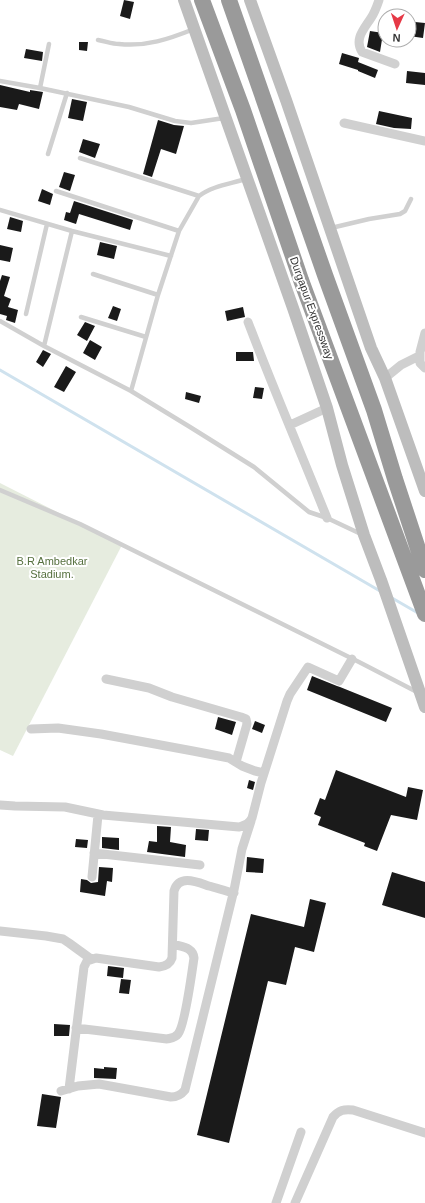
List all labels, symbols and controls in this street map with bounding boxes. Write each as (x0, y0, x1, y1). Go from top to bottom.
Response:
north arrow (377, 8, 417, 48)
text: N (392, 32, 401, 44)
street label: Durgapur Expressway (288, 255, 336, 361)
park label: B.R Ambedkar Stadium. (17, 555, 88, 580)

